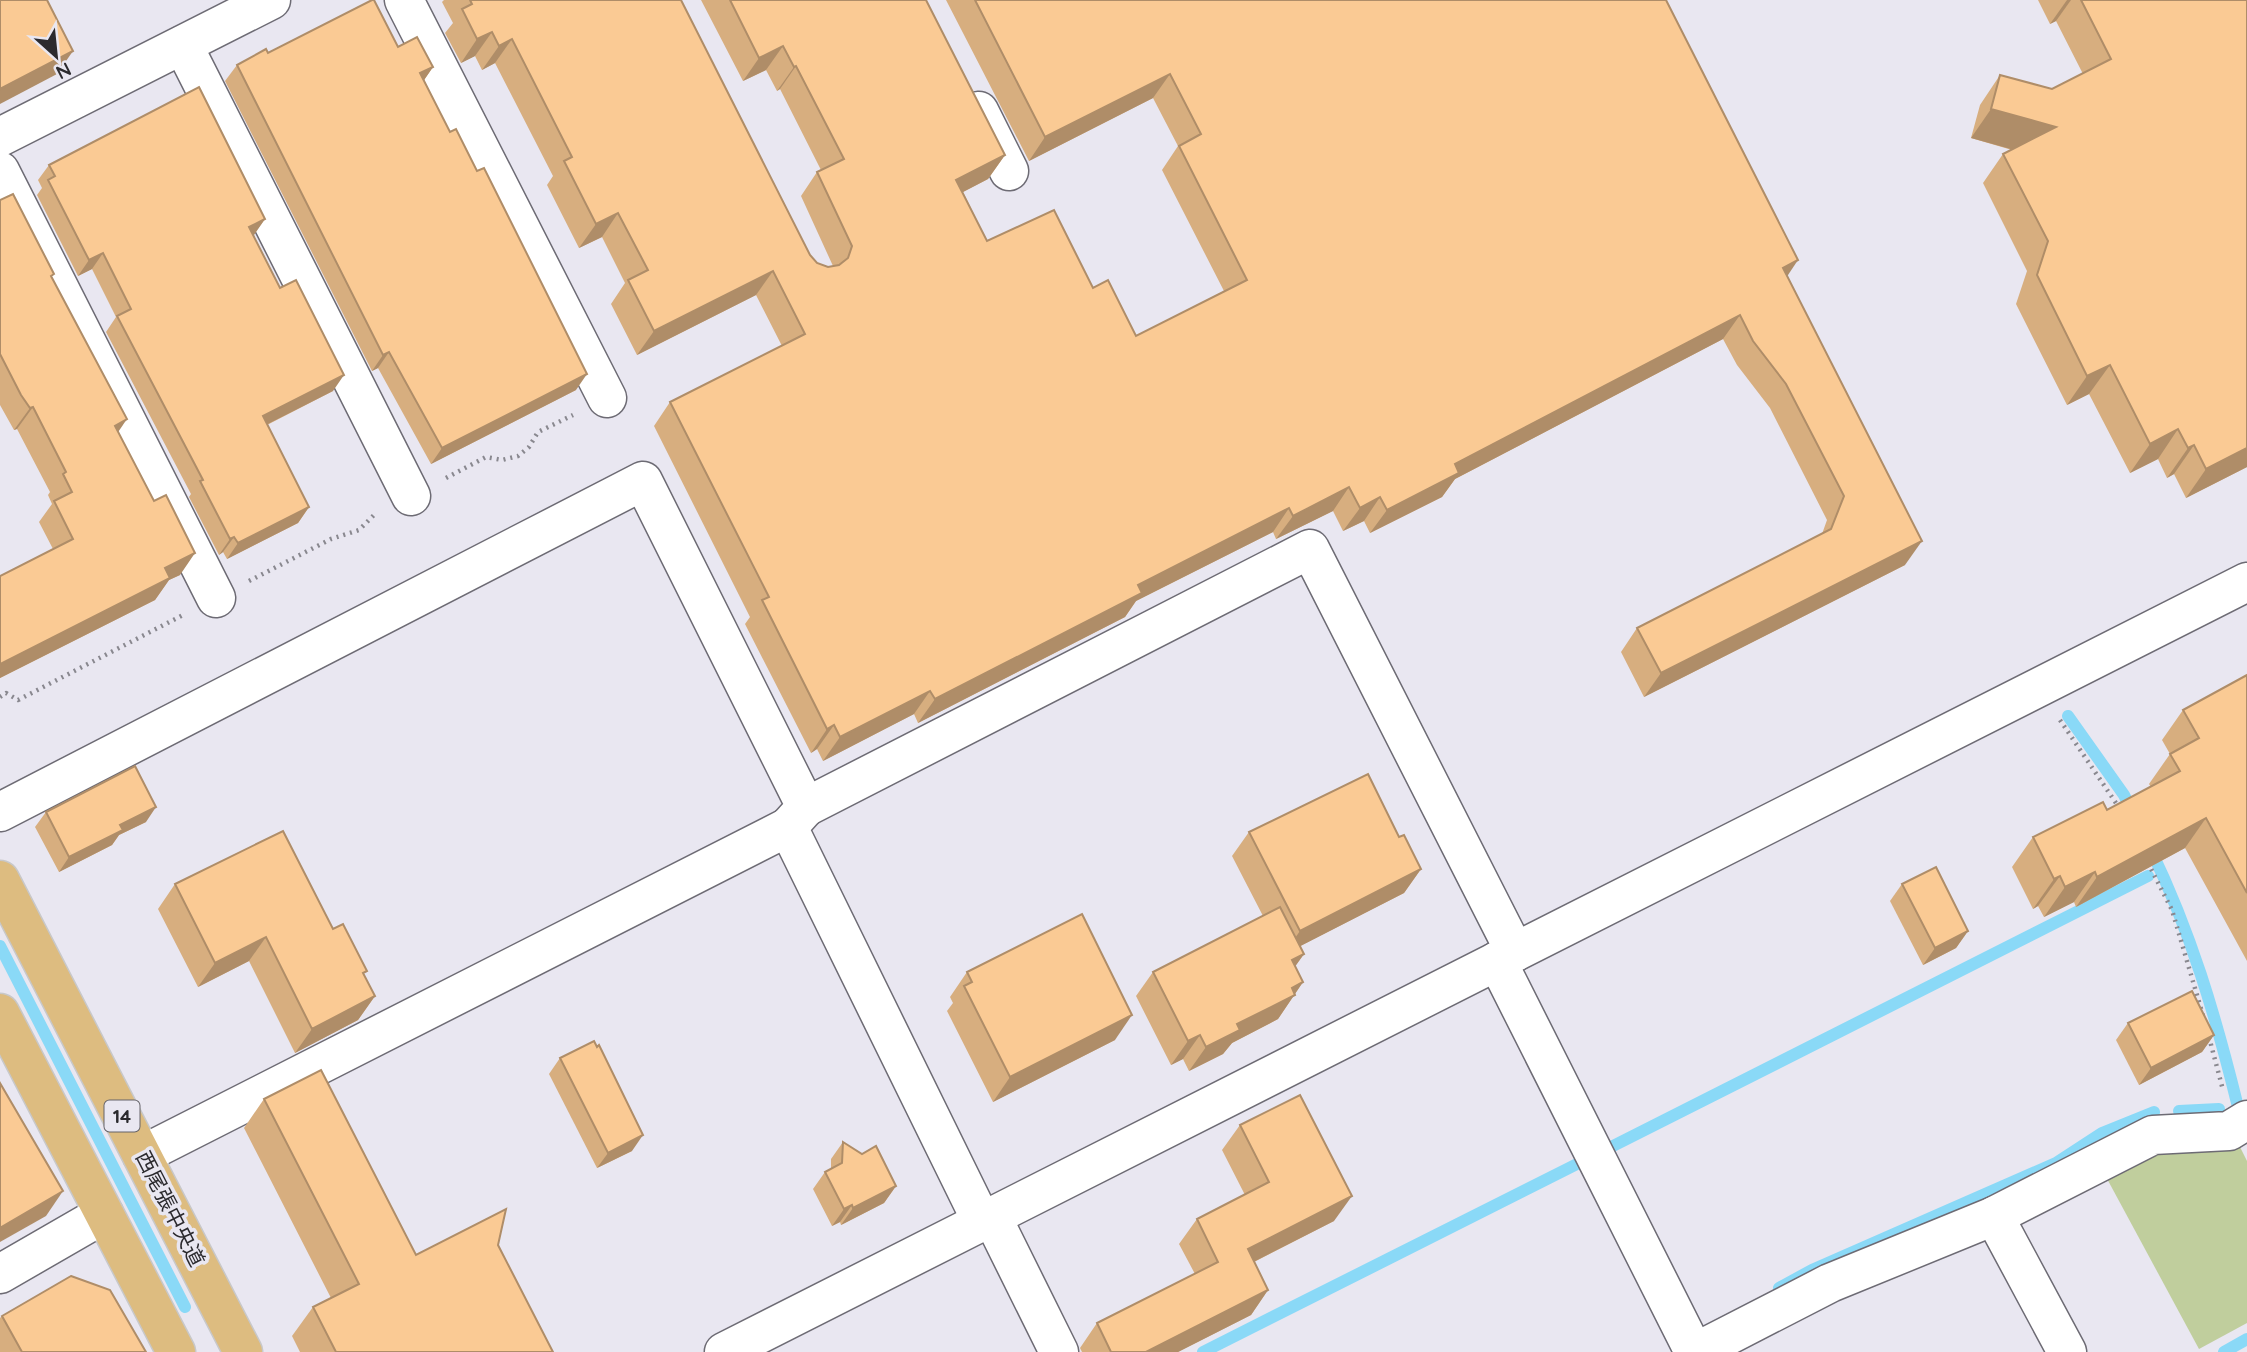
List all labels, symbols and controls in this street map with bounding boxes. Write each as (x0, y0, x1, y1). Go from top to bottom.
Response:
north arrow (21, 21, 91, 91)
text: N (52, 57, 75, 85)
road number: 14 (104, 1100, 140, 1132)
street label: 西尾張中央道 (131, 1147, 211, 1271)

